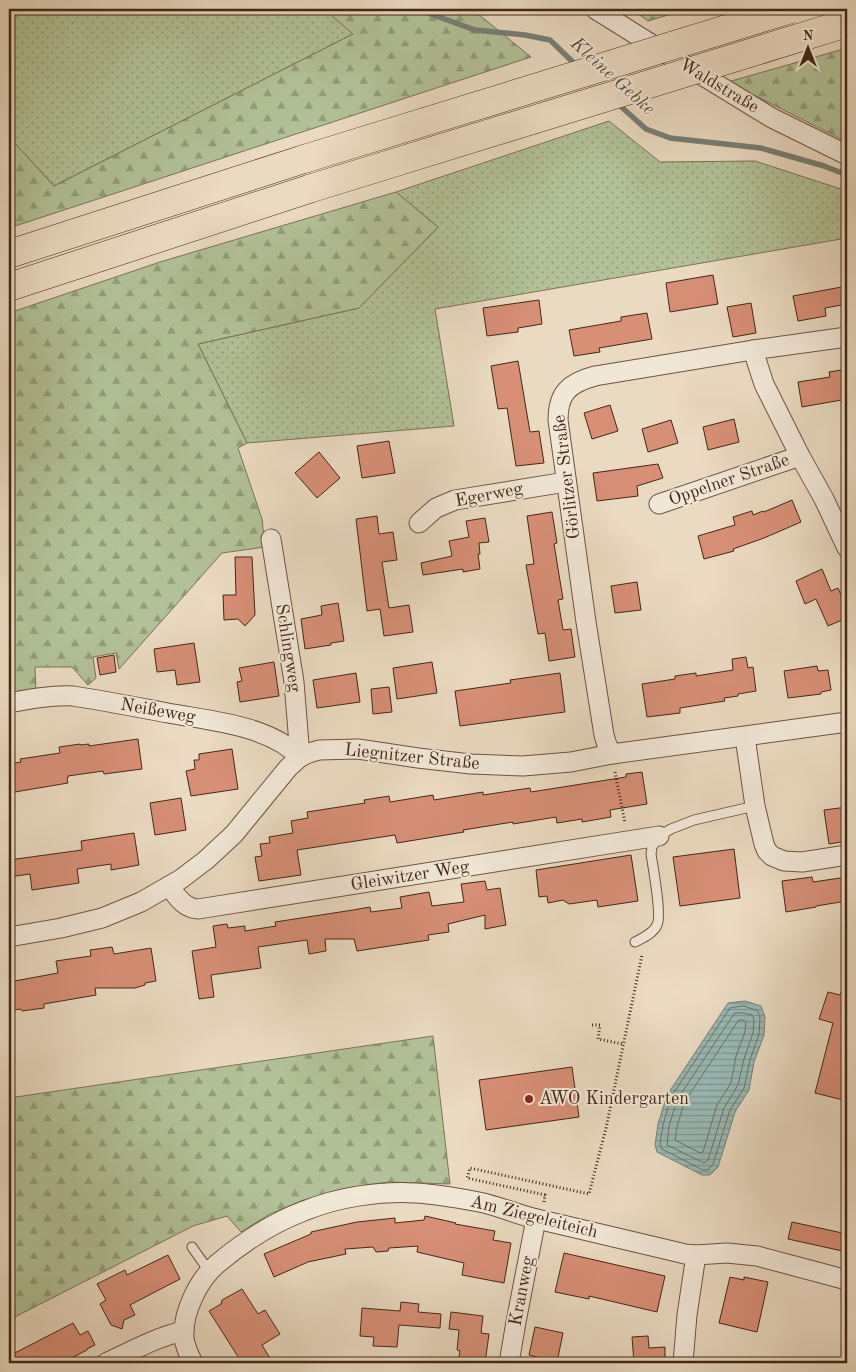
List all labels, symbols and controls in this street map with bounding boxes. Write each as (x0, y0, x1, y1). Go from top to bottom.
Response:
north arrow (784, 22, 834, 72)
text: N (803, 29, 814, 43)
water label: Kleine Gebke (565, 34, 658, 120)
street label: Waldstraße (676, 55, 762, 117)
street label: Görlitzer Straße (550, 414, 584, 540)
street label: Oppelner Straße (666, 451, 792, 509)
street label: Egerweg (453, 480, 525, 510)
street label: Schlingweg (272, 603, 304, 694)
street label: Neißeweg (119, 696, 197, 726)
street label: Liegnitzer Straße (343, 741, 481, 773)
street label: Gleiwitzer Weg (349, 858, 471, 894)
place label: AWO Kindergarten (539, 1090, 689, 1108)
marker: AWO Kindergarten (523, 1093, 535, 1105)
street label: Am Ziegeleiteich (468, 1192, 600, 1242)
street label: Kranweg (506, 1254, 538, 1327)

